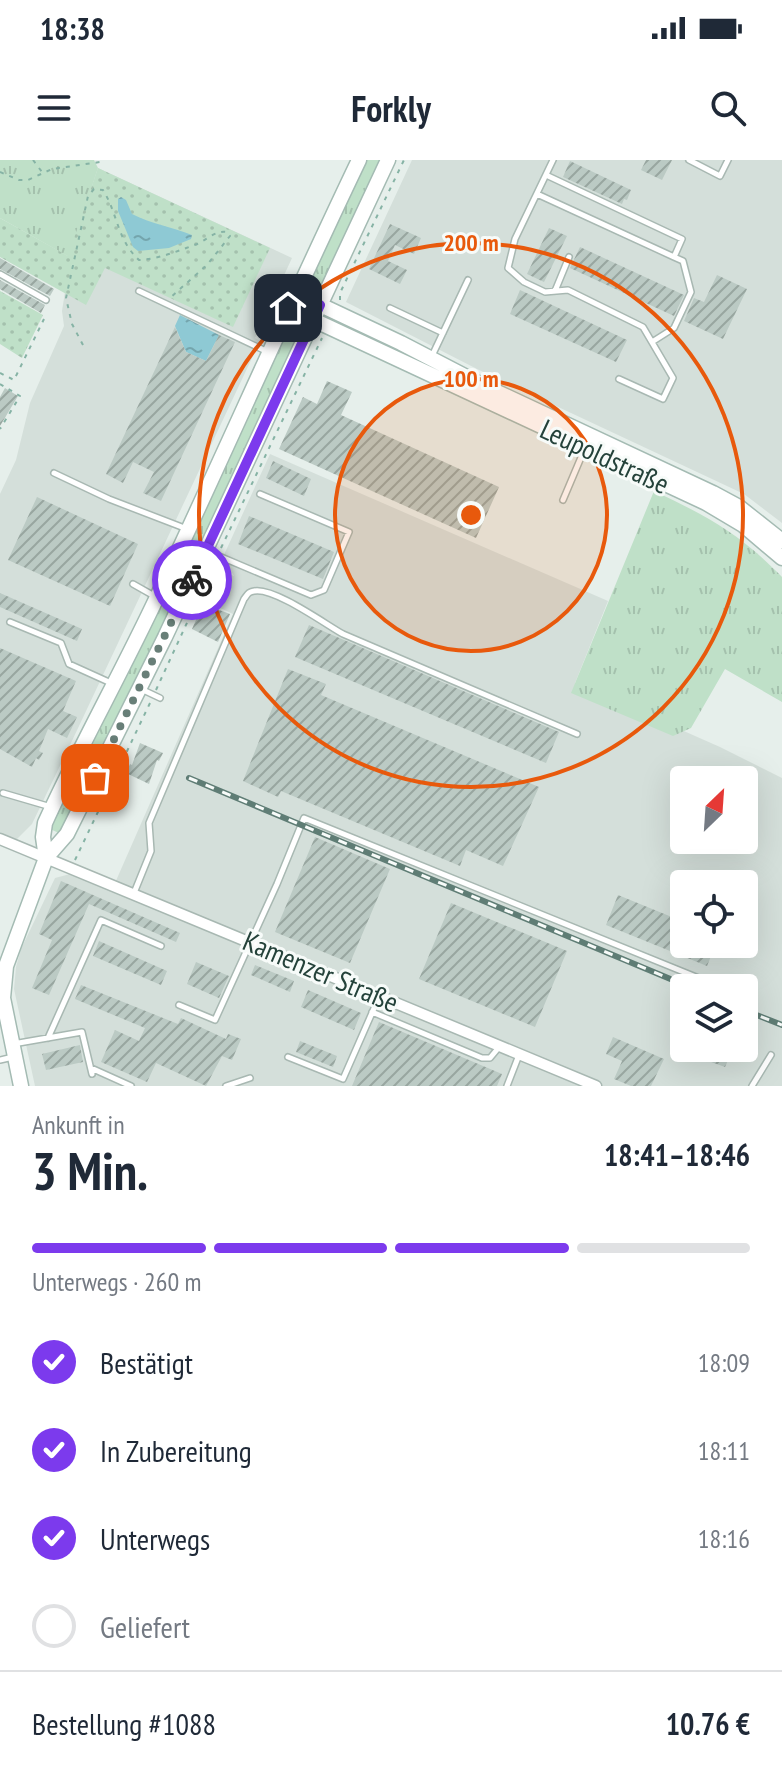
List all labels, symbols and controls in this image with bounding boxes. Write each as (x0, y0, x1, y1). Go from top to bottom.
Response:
text: 18:38 (40, 9, 105, 48)
text: Forkly (351, 85, 431, 132)
icon: menu (32, 86, 76, 130)
icon: search (706, 86, 750, 130)
text: 200 m (443, 227, 499, 258)
pin (254, 274, 322, 342)
icon: home (266, 286, 310, 330)
text: 100 m (443, 363, 499, 394)
street label: Leupoldstraße (535, 410, 675, 502)
centre of rings (457, 501, 485, 529)
courier (152, 540, 232, 620)
icon: bike (170, 558, 214, 602)
pin (61, 744, 129, 812)
icon: bag (73, 756, 117, 800)
north arrow (670, 766, 758, 854)
map controls (670, 766, 758, 1062)
button: locate (670, 870, 758, 958)
street label: Kamenzer Straße (238, 922, 404, 1020)
button: layers (670, 974, 758, 1062)
text: Ankunft in (32, 1108, 125, 1141)
text: 18:41–18:46 (604, 1135, 750, 1174)
text: 3 Min. (32, 1137, 148, 1204)
text: Unterwegs · 260 m (32, 1265, 202, 1298)
icon: check (32, 1340, 76, 1384)
text: Bestätigt (100, 1343, 193, 1382)
text: 18:09 (698, 1346, 750, 1379)
icon: check (32, 1428, 76, 1472)
text: In Zubereitung (100, 1431, 252, 1470)
text: 18:11 (698, 1434, 750, 1467)
icon: check (32, 1516, 76, 1560)
text: Unterwegs (100, 1519, 210, 1558)
text: 18:16 (698, 1522, 750, 1555)
text: Geliefert (100, 1607, 190, 1646)
text: Bestellung #1088 (32, 1704, 216, 1743)
text: 10.76 € (666, 1704, 750, 1743)

